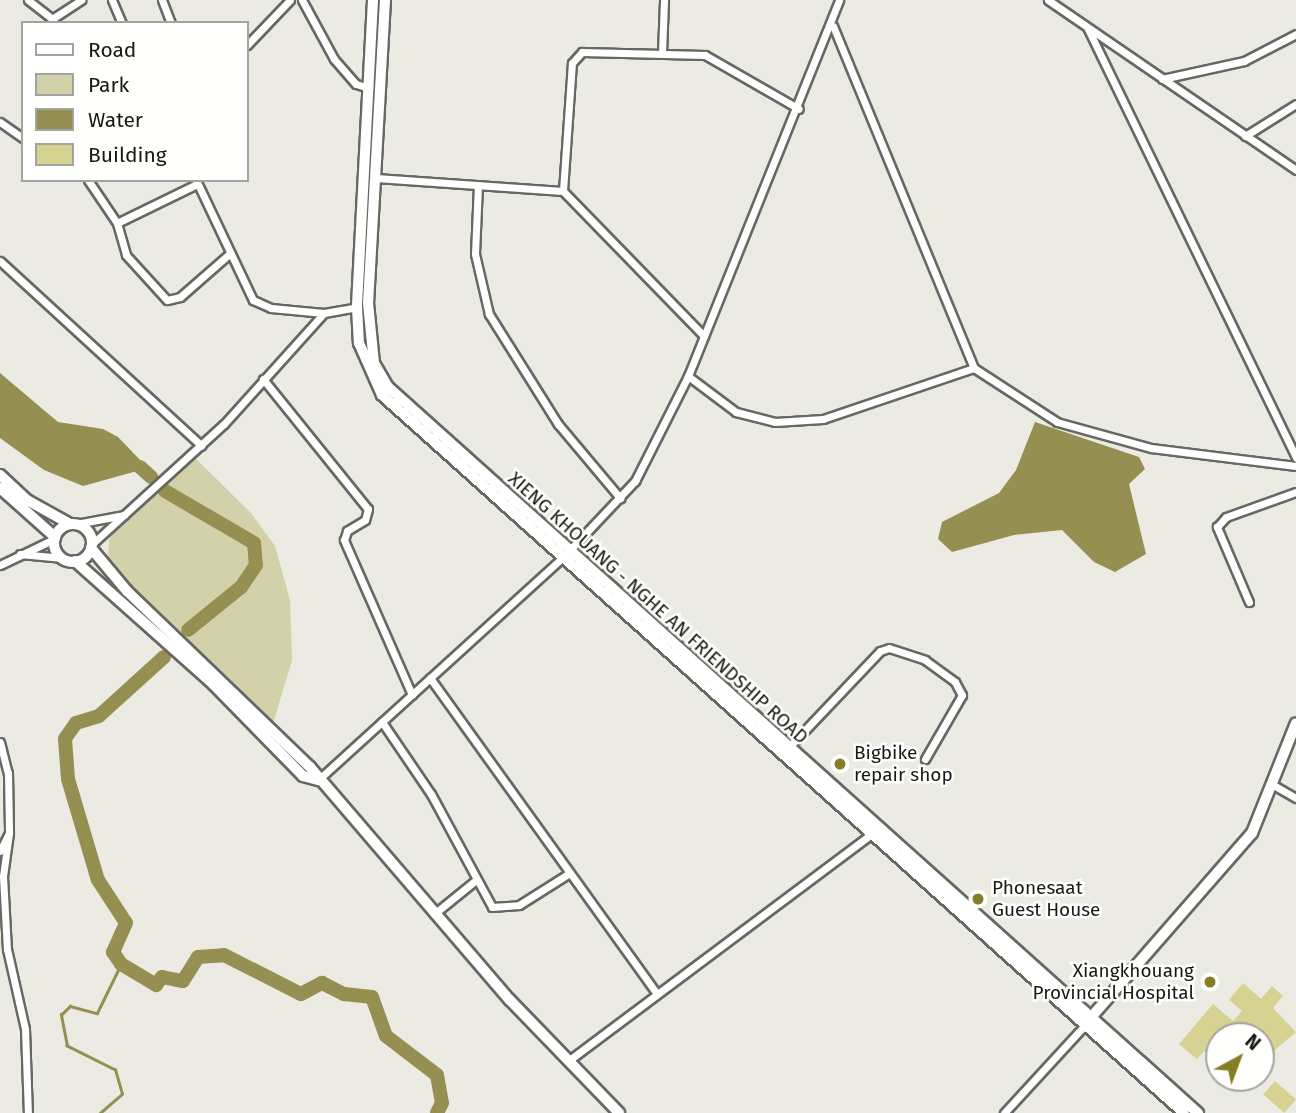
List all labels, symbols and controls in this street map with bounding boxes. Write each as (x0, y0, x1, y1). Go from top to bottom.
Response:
legend (21, 21, 248, 182)
text: Road (88, 37, 136, 63)
text: Park (88, 72, 129, 98)
text: Water (88, 107, 143, 133)
text: Building (88, 142, 167, 168)
street label: XIENG KHOUANG - NGHE AN FRIENDSHIP ROAD (503, 467, 813, 749)
place label: Bigbike repair shop (854, 742, 953, 786)
marker: Bigbike repair shop (832, 756, 848, 772)
place label: Phonesaat Guest House (992, 877, 1100, 921)
marker: Phonesaat Guest House (970, 891, 986, 907)
place label: Xiangkhouang Provincial Hospital (1033, 960, 1194, 1004)
marker: Xiangkhouang Provincial Hospital (1200, 972, 1220, 992)
north arrow (1205, 1022, 1275, 1092)
text: N (1240, 1029, 1265, 1055)

